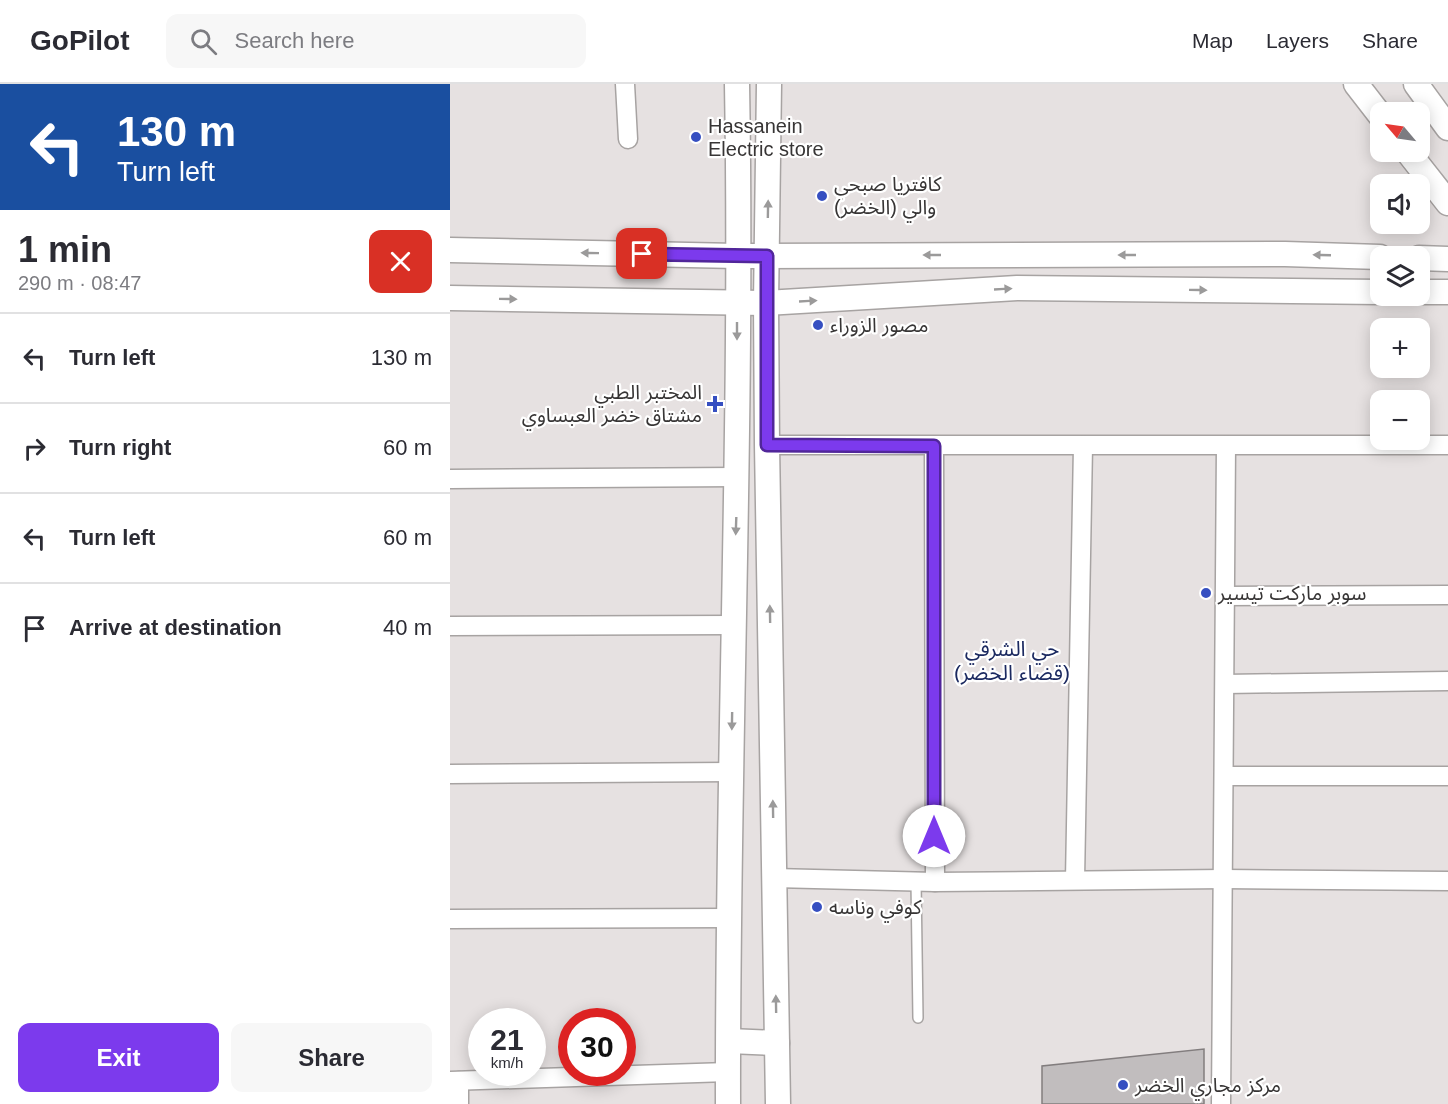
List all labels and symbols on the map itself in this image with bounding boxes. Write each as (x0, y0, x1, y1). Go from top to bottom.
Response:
north arrow (1370, 102, 1430, 162)
place label: Hassanein Electric store (708, 115, 824, 160)
marker: Hassanein Electric store (689, 130, 703, 144)
place label: كافتريا صبحي والي (الخضر) (834, 173, 942, 223)
marker: كافتريا صبحي والي (الخضر) (815, 189, 829, 203)
one-way arrow (763, 199, 773, 218)
pin (616, 228, 667, 279)
one-way arrow (580, 248, 599, 258)
one-way arrow (922, 250, 941, 260)
one-way arrow (1117, 250, 1136, 260)
one-way arrow (1312, 251, 1331, 260)
one-way arrow (994, 284, 1013, 294)
one-way arrow (1189, 285, 1208, 295)
one-way arrow (499, 294, 518, 304)
one-way arrow (799, 296, 818, 305)
place label: مصور الزوراء (830, 314, 928, 337)
marker: مصور الزوراء (811, 318, 825, 332)
one-way arrow (732, 322, 742, 341)
place label: المختبر الطبي مشتاق خضر العبساوي (522, 381, 702, 431)
marker: المختبر الطبي مشتاق خضر العبساوي (706, 395, 724, 413)
one-way arrow (731, 517, 741, 536)
place label: سوبر ماركت تيسير (1217, 582, 1366, 605)
marker: سوبر ماركت تيسير (1199, 586, 1213, 600)
one-way arrow (765, 604, 775, 623)
district label: حي الشرقي (قضاء الخضر) (954, 637, 1070, 685)
one-way arrow (727, 712, 737, 731)
one-way arrow (768, 799, 778, 818)
position arrow (902, 804, 966, 868)
place label: كوفي وناسه (829, 896, 922, 923)
marker: كوفي وناسه (810, 900, 824, 914)
one-way arrow (772, 994, 781, 1013)
speed limit sign: 30 (558, 1008, 636, 1086)
place label: مركز مجاري الخضر (1134, 1074, 1281, 1101)
marker: مركز مجاري الخضر (1116, 1078, 1130, 1092)

